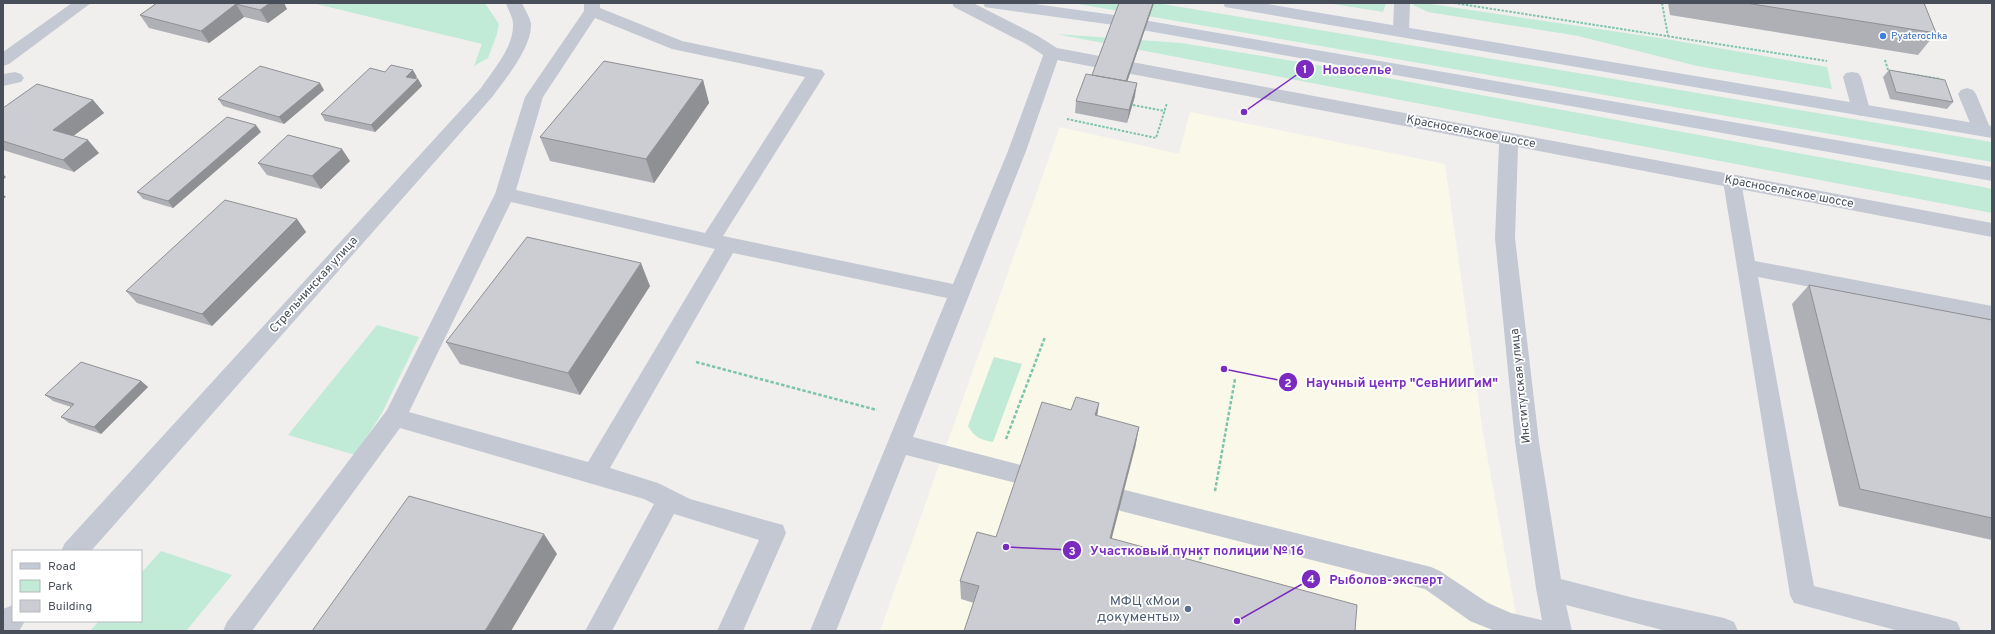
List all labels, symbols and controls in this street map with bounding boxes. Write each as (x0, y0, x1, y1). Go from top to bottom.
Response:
place label: Pyaterochka (1891, 30, 1947, 43)
marker: Pyaterochka (1878, 31, 1888, 41)
callout: Новоселье (1295, 56, 1400, 81)
text: 1 (1303, 62, 1307, 78)
text: Новоселье (1322, 63, 1392, 79)
street label: Красносельское шоссе (1405, 112, 1537, 152)
street label: Красносельское шоссе (1723, 172, 1855, 212)
street label: Стрельнинская улица (266, 233, 362, 337)
street label: Институтская улица (1507, 328, 1535, 444)
callout: Научный центр "СевНИИГиМ" (1278, 370, 1506, 395)
text: 2 (1284, 376, 1292, 392)
text: Научный центр "СевНИИГиМ" (1306, 376, 1498, 392)
callout: Участковый пункт полиции № 16 (1062, 538, 1312, 563)
text: 3 (1068, 544, 1076, 560)
text: Участковый пункт полиции № 16 (1090, 544, 1304, 560)
legend (12, 550, 142, 622)
text: Road (48, 559, 76, 575)
callout: Рыболов-эксперт (1301, 567, 1451, 592)
text: 4 (1307, 572, 1315, 588)
text: Рыболов-эксперт (1329, 573, 1443, 589)
text: Park (48, 579, 73, 595)
place label: МФЦ «Мои документы» (1097, 593, 1180, 626)
text: Building (48, 599, 92, 615)
marker: МФЦ «Мои документы» (1183, 604, 1193, 614)

